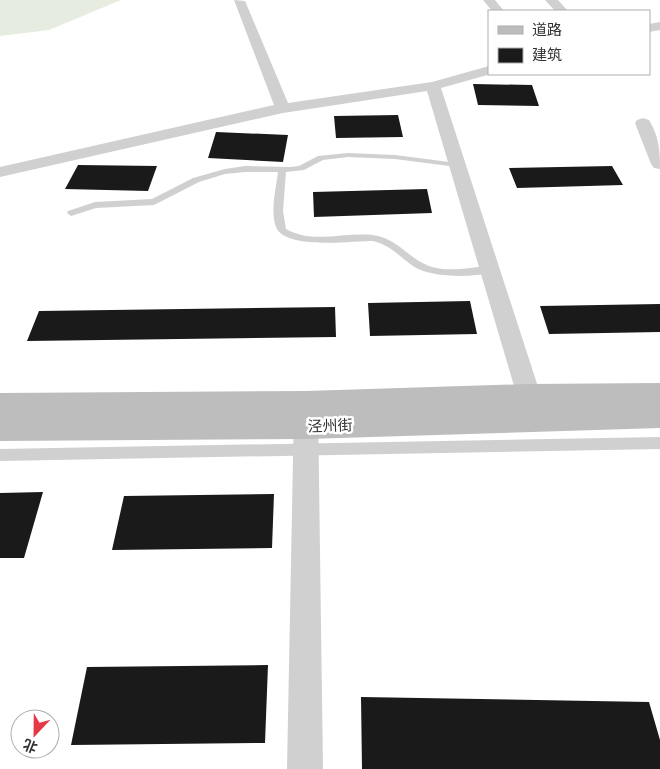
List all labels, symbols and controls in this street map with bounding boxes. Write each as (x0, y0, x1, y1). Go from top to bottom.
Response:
legend (488, 10, 650, 75)
text: 道路 (532, 21, 562, 39)
text: 建筑 (532, 46, 562, 64)
street label: 泾州街 (307, 416, 353, 436)
north arrow (10, 709, 60, 759)
text: 北 (21, 736, 40, 756)

